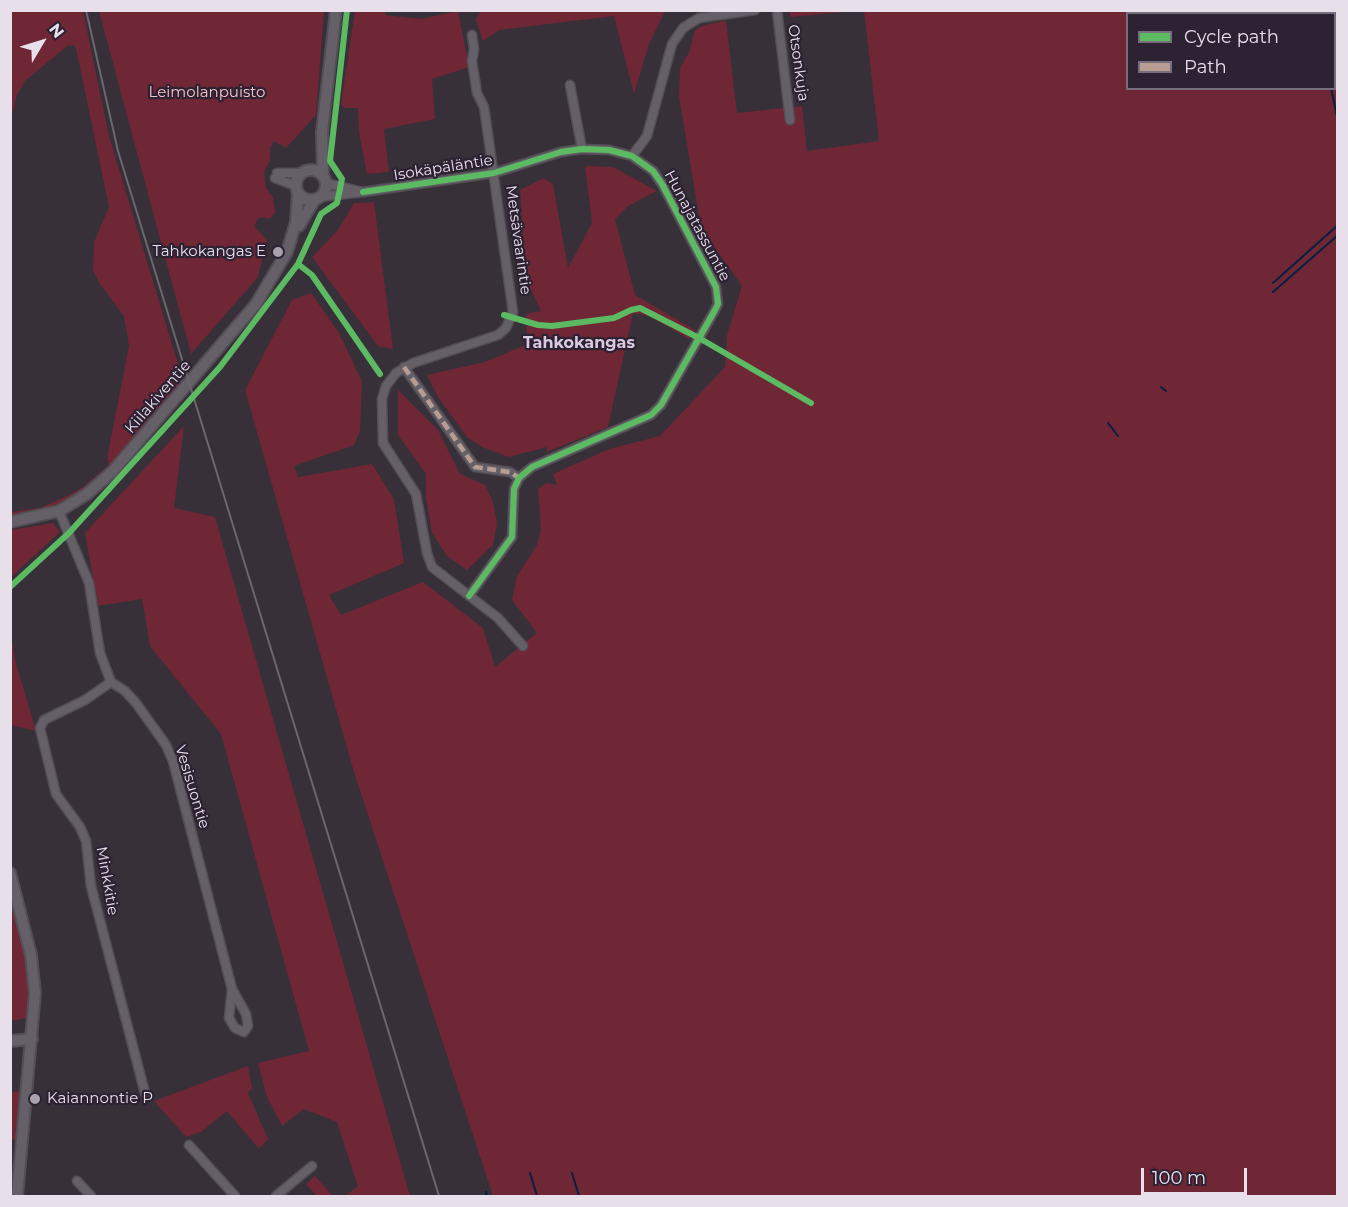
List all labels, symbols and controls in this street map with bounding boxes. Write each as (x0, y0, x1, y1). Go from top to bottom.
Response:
north arrow (12, 12, 72, 72)
legend (1126, 12, 1336, 90)
text: N (45, 20, 68, 42)
street label: Otsonkuja (784, 23, 812, 103)
text: Cycle path (1184, 26, 1279, 48)
text: Path (1184, 56, 1227, 78)
park label: Leimolanpuisto (149, 84, 265, 102)
street label: Isokäpäläntie (392, 151, 494, 185)
street label: Hunajatassuntie (660, 168, 734, 284)
street label: Metsävaarintie (501, 184, 535, 296)
place label: Tahkokangas E (153, 243, 266, 261)
marker: Tahkokangas E (271, 245, 285, 259)
district label: Tahkokangas (523, 333, 635, 353)
street label: Kiilakiventie (121, 357, 195, 437)
street label: Vesisuontie (171, 743, 213, 831)
street label: Minkkitie (92, 845, 122, 917)
place label: Kaiannontie P (47, 1090, 153, 1108)
marker: Kaiannontie P (28, 1092, 42, 1106)
scale bar (1144, 1156, 1250, 1194)
text: 100 m (1152, 1167, 1206, 1189)

